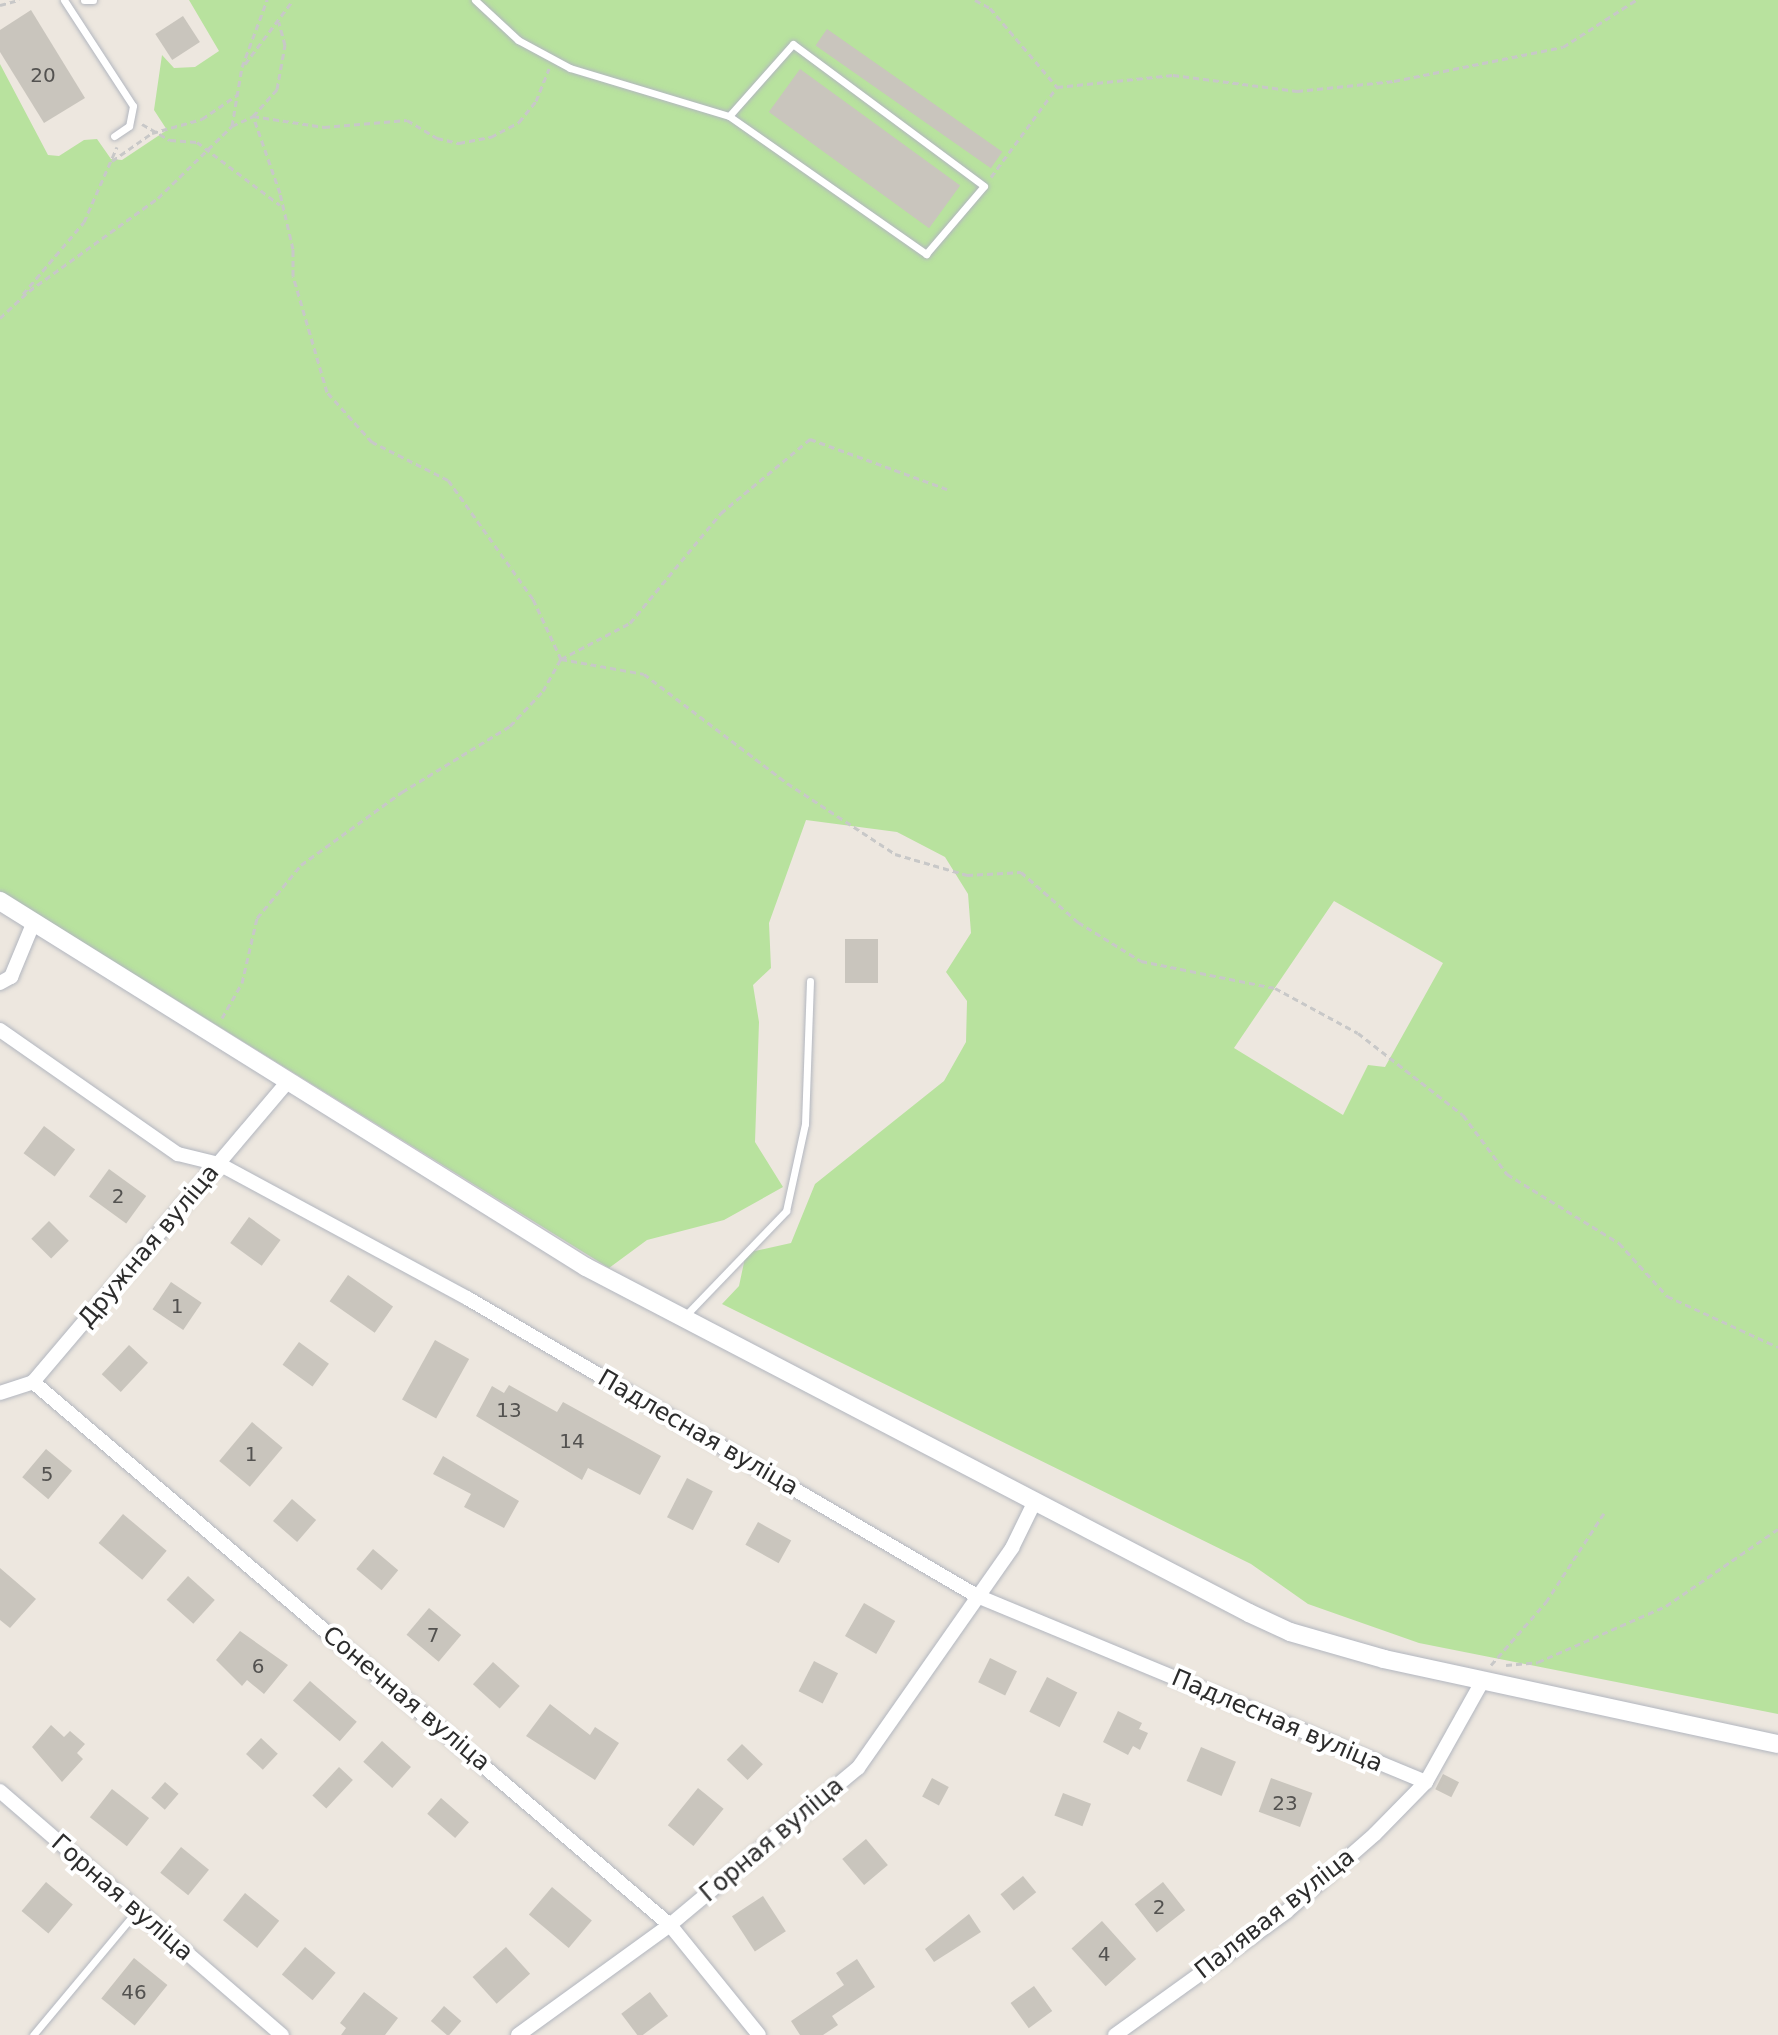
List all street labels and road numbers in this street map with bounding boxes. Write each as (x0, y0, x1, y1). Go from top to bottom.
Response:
street label: Дружная вуліца (73, 1159, 225, 1333)
street label: Падлесная вуліца (593, 1364, 803, 1502)
street label: Сонечная вуліца (316, 1620, 496, 1778)
street label: Падлесная вуліца (1167, 1663, 1387, 1779)
street label: Горная вуліца (694, 1772, 850, 1908)
street label: Горная вуліца (45, 1829, 199, 1967)
street label: Палявая вуліца (1189, 1843, 1361, 1985)

